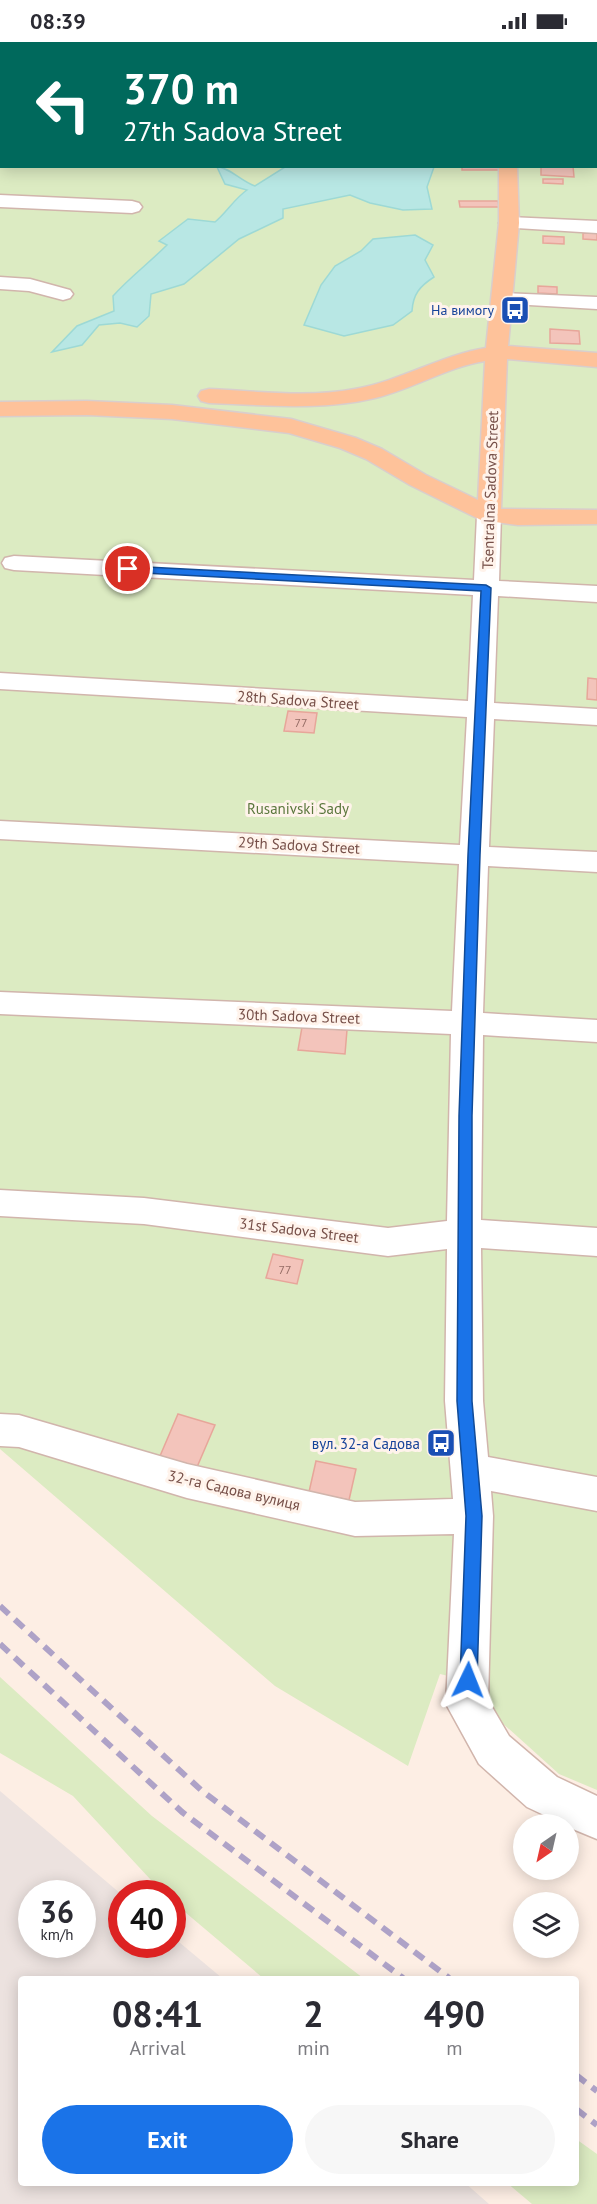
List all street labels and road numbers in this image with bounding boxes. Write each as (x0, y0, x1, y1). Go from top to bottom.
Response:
street label: Tsentralna Sadova Street (478, 410, 502, 570)
street label: 28th Sadova Street (237, 686, 359, 714)
street label: 29th Sadova Street (238, 832, 360, 858)
street label: 30th Sadova Street (238, 1004, 360, 1028)
street label: 31st Sadova Street (238, 1213, 360, 1247)
street label: 32-га Садова вулиця (166, 1466, 302, 1514)

